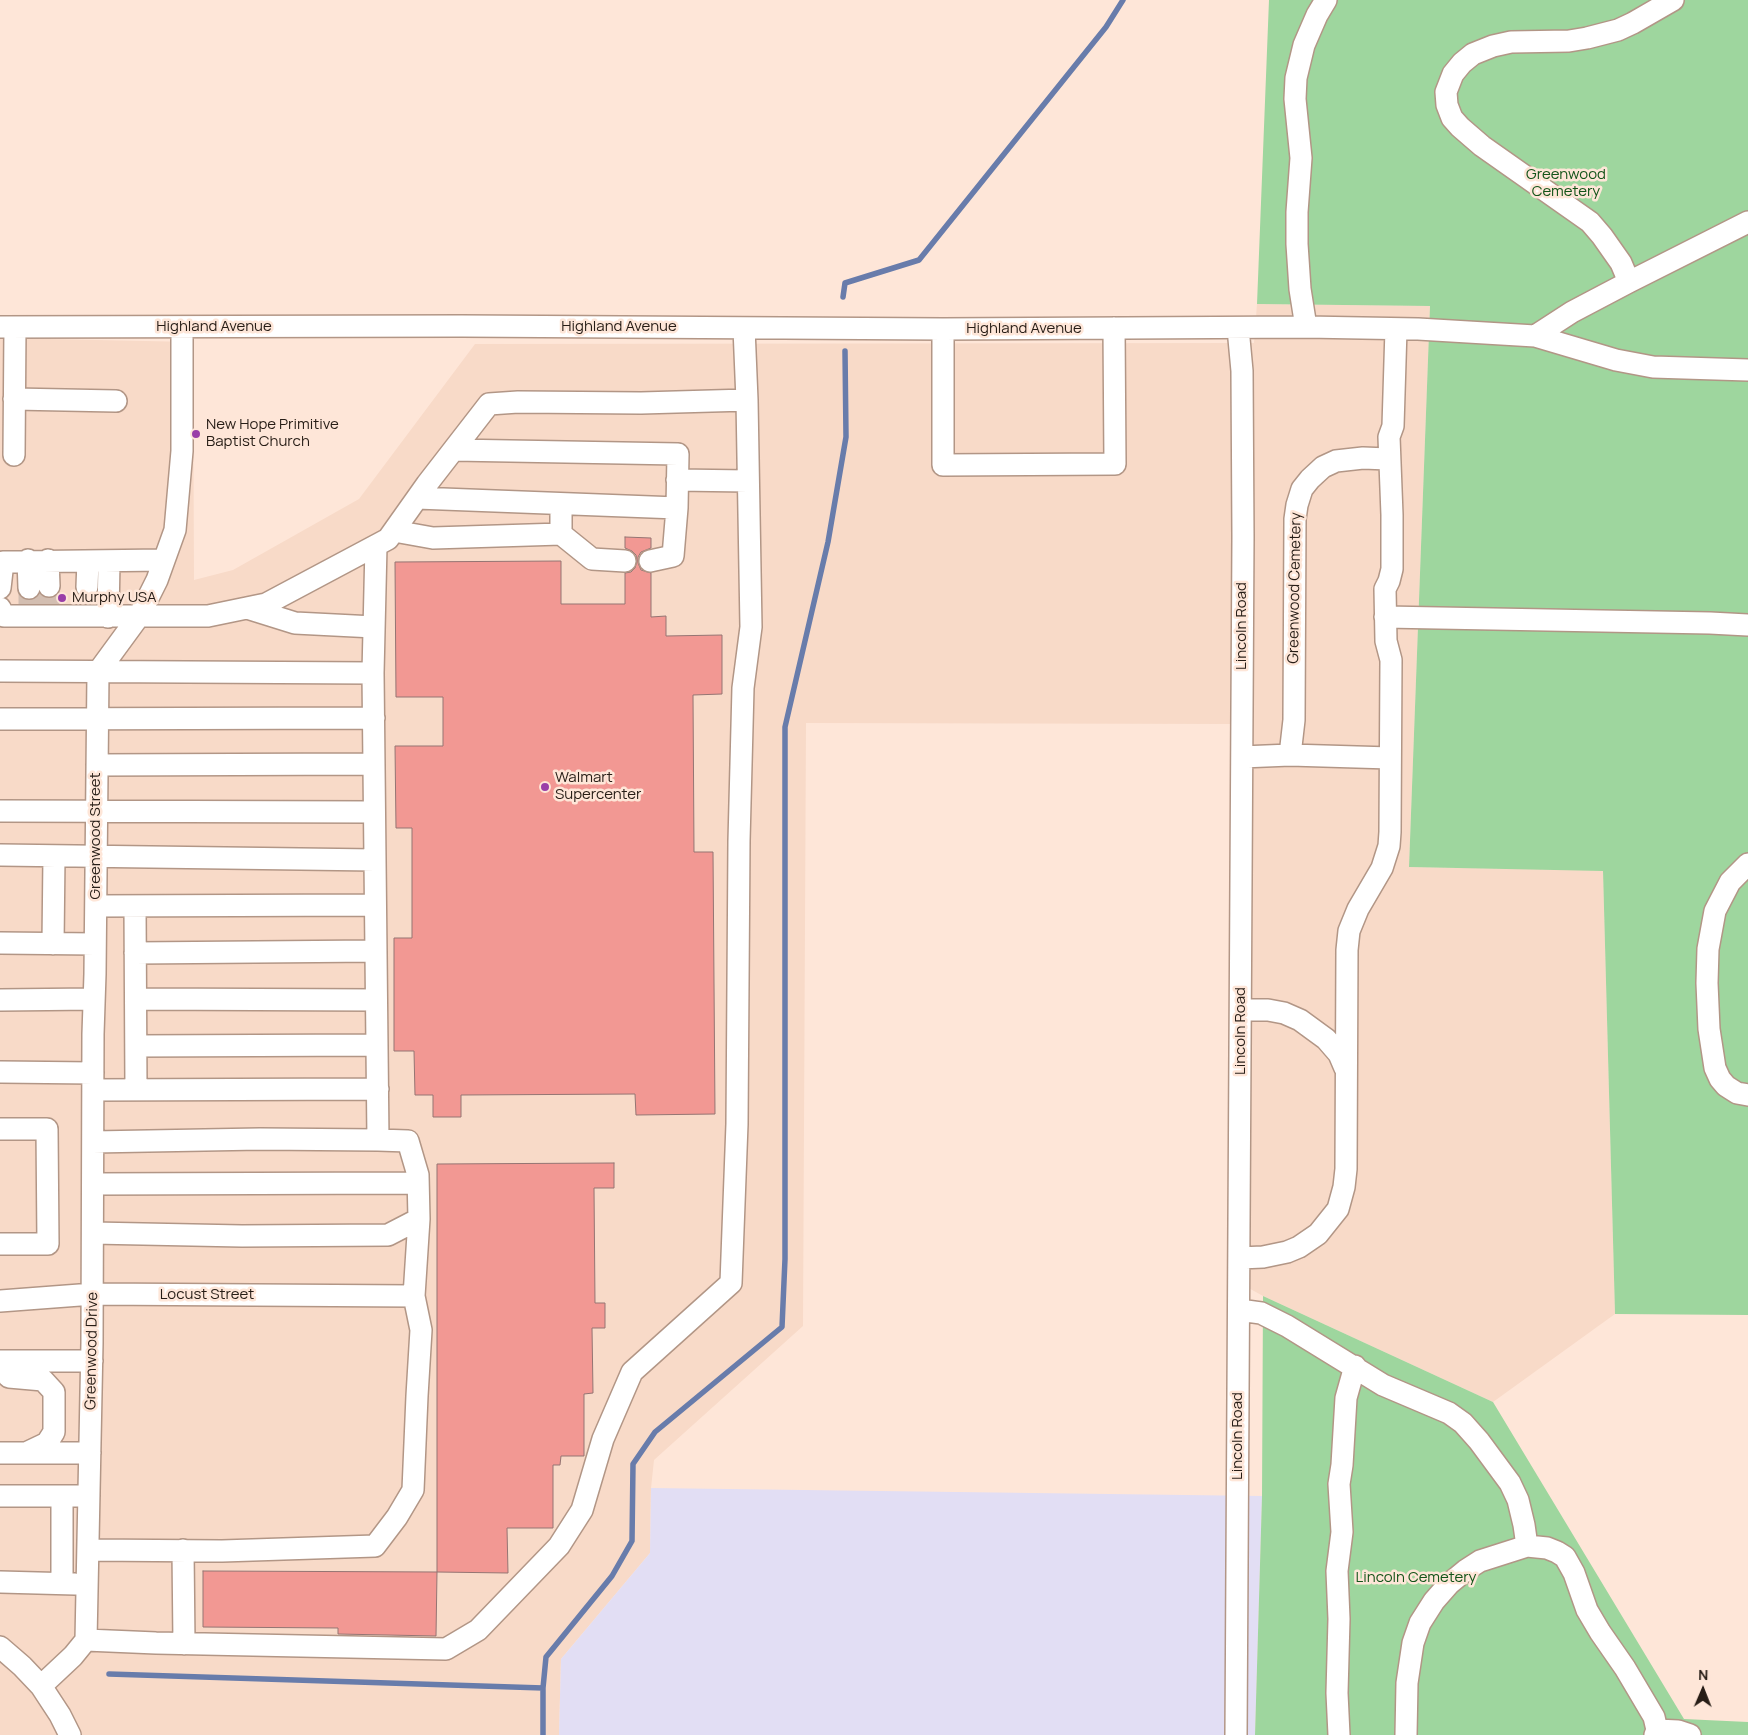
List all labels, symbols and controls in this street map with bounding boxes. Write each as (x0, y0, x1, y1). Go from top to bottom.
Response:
park label: Greenwood Cemetery (1526, 166, 1606, 201)
street label: Highland Avenue (156, 318, 272, 336)
street label: Highland Avenue (561, 318, 677, 336)
street label: Highland Avenue (966, 320, 1082, 338)
place label: New Hope Primitive Baptist Church (206, 416, 339, 451)
marker: New Hope Primitive Baptist Church (190, 428, 202, 440)
street label: Greenwood Cemetery (1285, 512, 1305, 664)
street label: Lincoln Road (1233, 582, 1251, 670)
place label: Murphy USA (72, 589, 156, 607)
marker: Murphy USA (56, 592, 68, 604)
place label: Walmart Supercenter (555, 769, 641, 804)
street label: Greenwood Street (87, 773, 105, 899)
marker: Walmart Supercenter (539, 781, 551, 793)
street label: Lincoln Road (1232, 987, 1250, 1075)
street label: Locust Street (160, 1286, 254, 1304)
street label: Greenwood Drive (82, 1292, 102, 1410)
street label: Lincoln Road (1229, 1392, 1247, 1480)
park label: Lincoln Cemetery (1356, 1569, 1476, 1587)
north arrow (1678, 1665, 1728, 1715)
text: N (1698, 1665, 1708, 1684)

